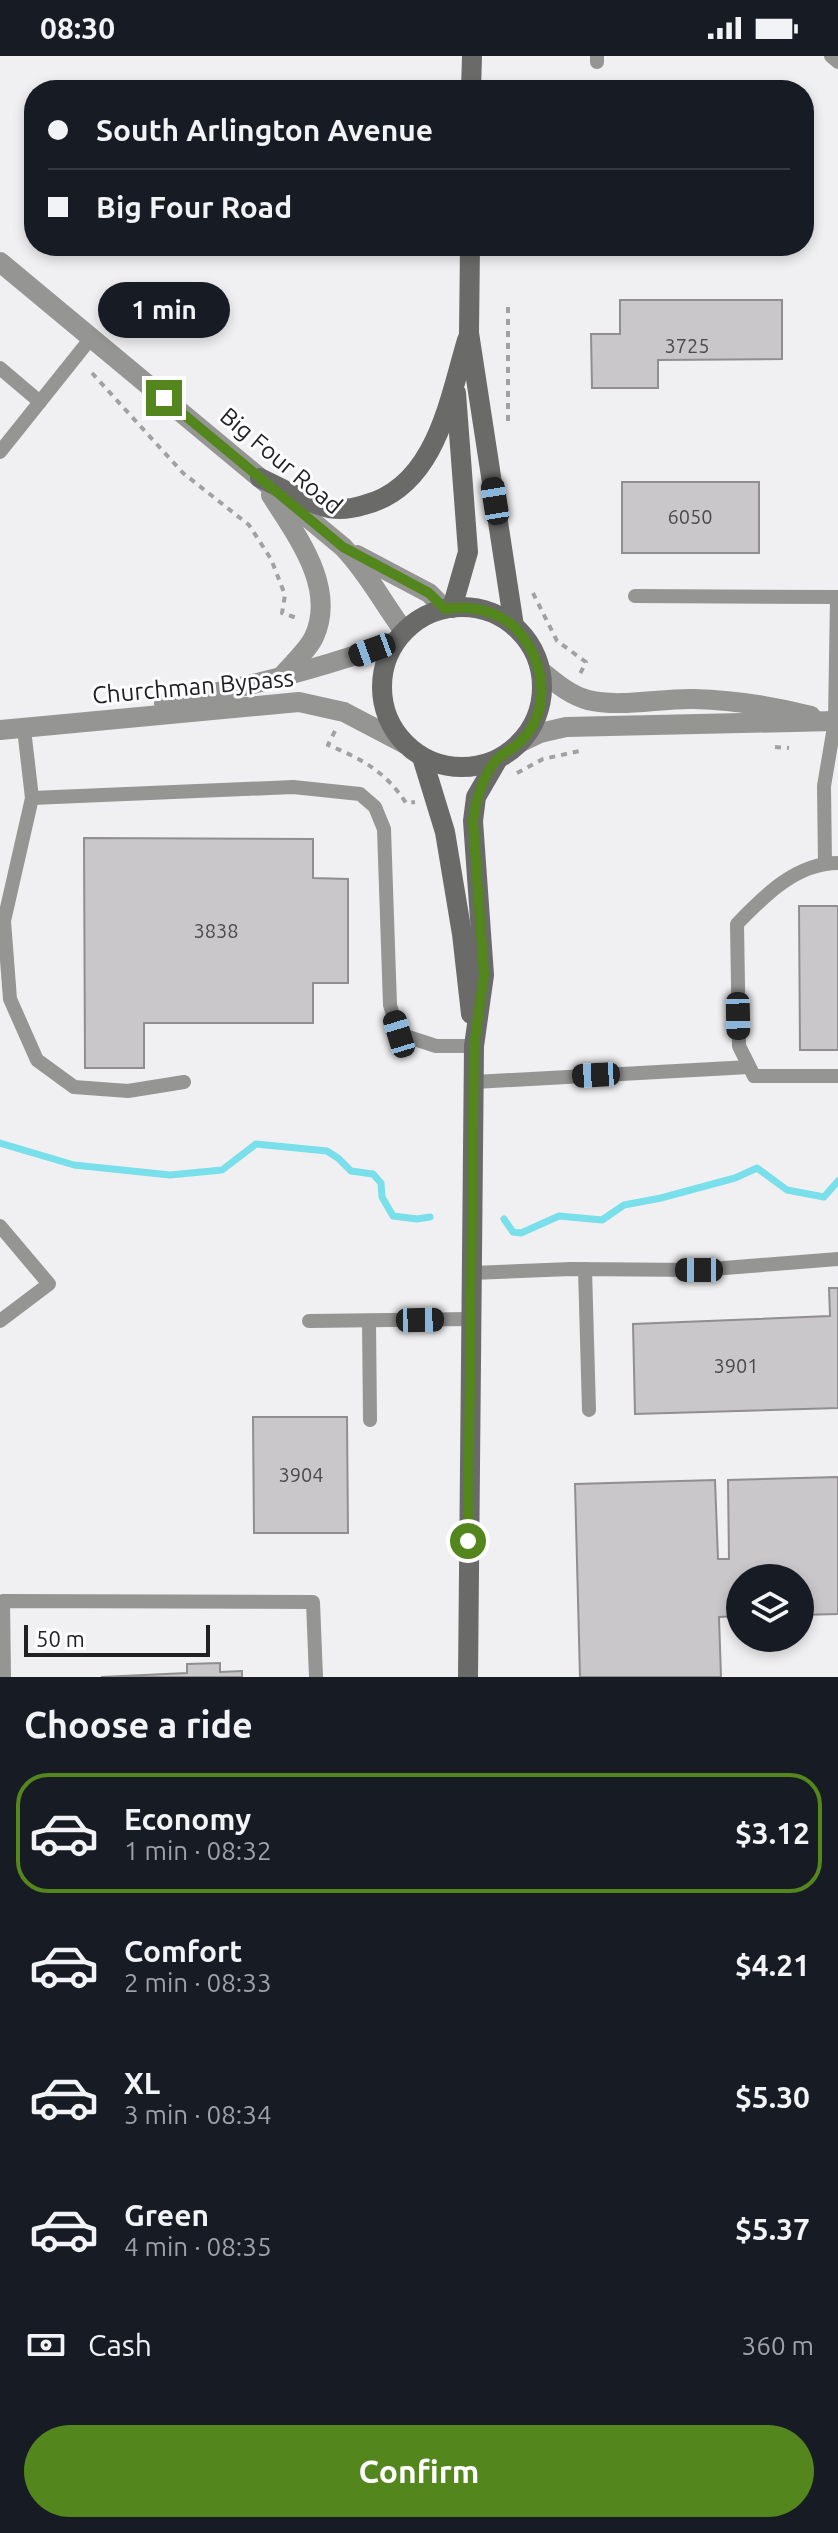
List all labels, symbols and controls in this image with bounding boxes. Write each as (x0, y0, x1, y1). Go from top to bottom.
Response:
text: 08:30 (40, 11, 115, 45)
text: South Arlington Avenue (96, 113, 433, 147)
text: Big Four Road (96, 190, 292, 224)
callout: 1 min (98, 282, 230, 338)
text: 1 min (131, 295, 197, 324)
house number: 3725 (664, 334, 710, 357)
route end (146, 380, 182, 416)
street label: Big Four Road (215, 402, 348, 519)
car (479, 475, 511, 527)
house number: 6050 (667, 505, 713, 528)
car (345, 631, 399, 669)
street label: Churchman Bypass (91, 664, 295, 709)
house number: 3838 (193, 919, 239, 942)
car (726, 992, 750, 1040)
car (381, 1008, 417, 1060)
car (571, 1062, 621, 1088)
car (675, 1258, 723, 1282)
car (396, 1308, 444, 1332)
house number: 3901 (713, 1354, 759, 1377)
house number: 3904 (278, 1463, 324, 1486)
route start (450, 1523, 486, 1559)
map controls (726, 1564, 814, 1652)
button: layers (726, 1564, 814, 1652)
scale bar (24, 1621, 210, 1657)
text: 50 m (36, 1626, 85, 1651)
text: Choose a ride (24, 1704, 253, 1745)
icon: car (28, 1797, 100, 1869)
text: Economy (124, 1802, 251, 1836)
text: $3.12 (735, 1816, 810, 1850)
text: 1 min · 08:32 (124, 1836, 272, 1865)
icon: car (28, 1929, 100, 2001)
text: Comfort (124, 1934, 242, 1968)
text: $4.21 (735, 1948, 810, 1982)
text: 2 min · 08:33 (124, 1968, 272, 1997)
icon: car (28, 2061, 100, 2133)
text: XL (124, 2066, 160, 2100)
text: $5.30 (735, 2080, 810, 2114)
text: 3 min · 08:34 (124, 2100, 272, 2129)
icon: car (28, 2193, 100, 2265)
text: Green (124, 2198, 209, 2232)
text: $5.37 (735, 2212, 810, 2246)
text: 4 min · 08:35 (124, 2232, 272, 2261)
icon: cash (24, 2323, 68, 2367)
text: Cash (88, 2328, 152, 2362)
text: 360 m (742, 2331, 814, 2360)
button: Confirm (24, 2425, 814, 2517)

